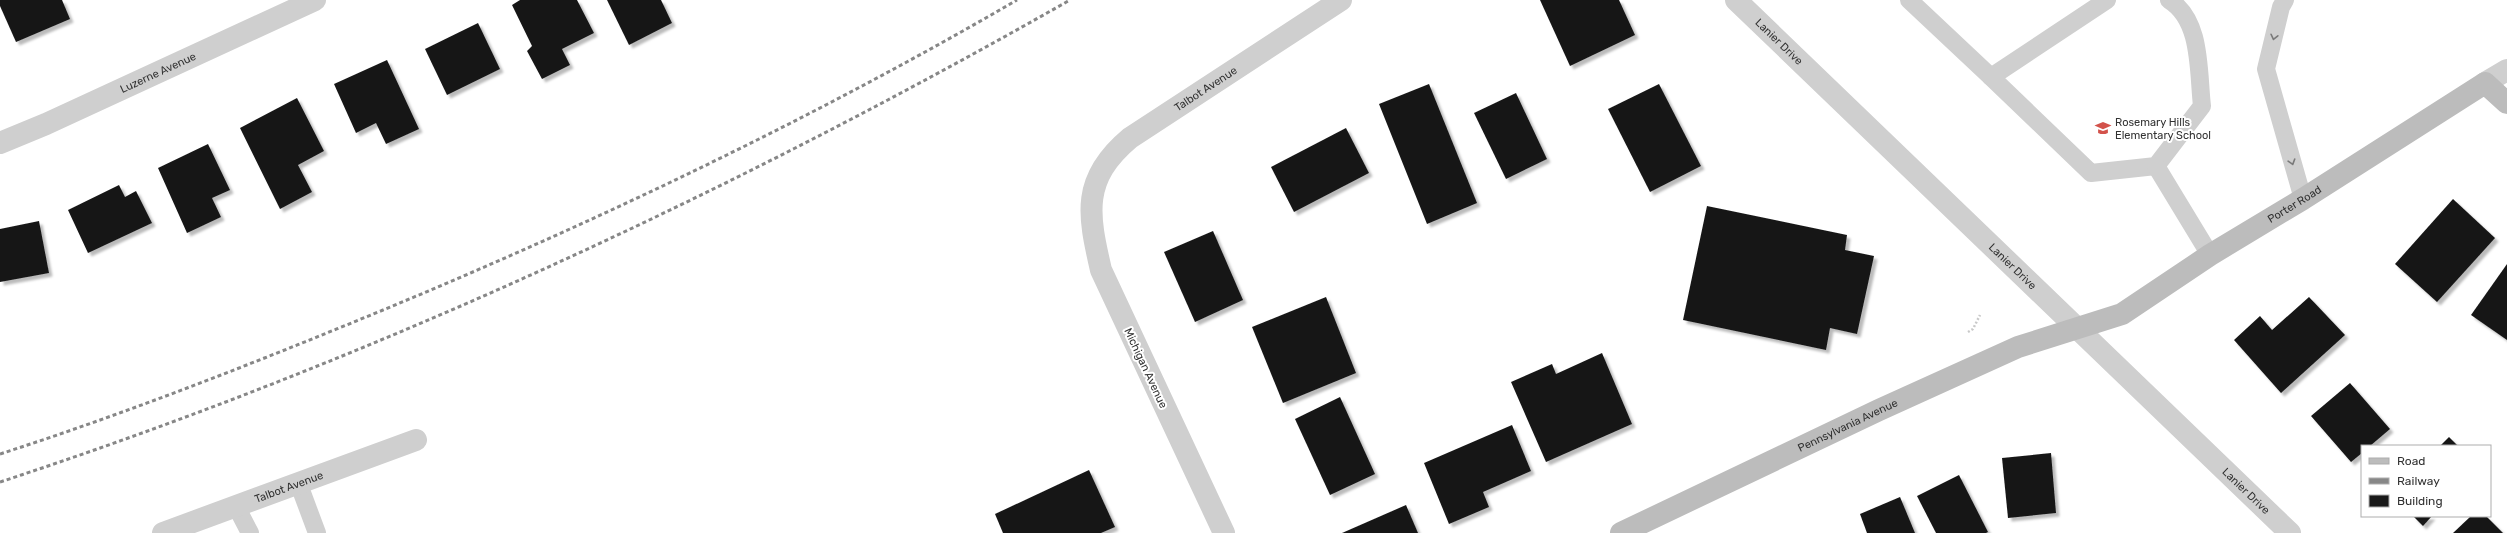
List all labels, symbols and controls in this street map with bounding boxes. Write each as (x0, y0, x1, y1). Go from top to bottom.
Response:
street label: Lanier Drive (1752, 16, 1805, 68)
one-way arrow (2270, 34, 2278, 40)
street label: Luzerne Avenue (118, 50, 198, 96)
street label: Talbot Avenue (1172, 64, 1240, 114)
place label: Rosemary Hills Elementary School (2115, 116, 2211, 142)
school or university icon: Rosemary Hills Elementary School (2094, 119, 2112, 137)
one-way arrow (2287, 159, 2296, 166)
street label: Porter Road (2265, 183, 2324, 226)
street label: Lanier Drive (1986, 241, 2039, 292)
street label: Michigan Avenue (1121, 326, 1170, 410)
street label: Pennsylvania Avenue (1796, 396, 1900, 455)
legend (2361, 445, 2491, 517)
text: Road (2397, 454, 2425, 468)
street label: Lanier Drive (2219, 465, 2272, 517)
street label: Talbot Avenue (253, 469, 325, 506)
text: Railway (2397, 474, 2440, 488)
text: Building (2397, 494, 2443, 508)

